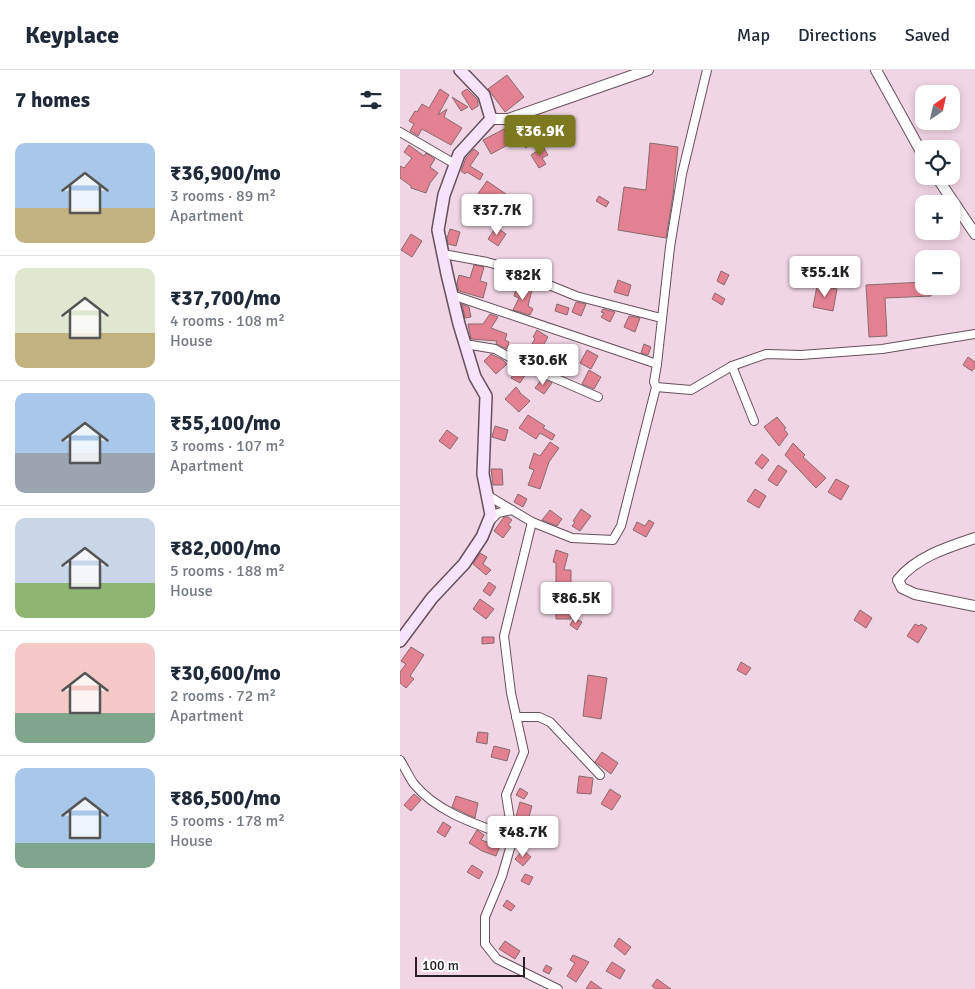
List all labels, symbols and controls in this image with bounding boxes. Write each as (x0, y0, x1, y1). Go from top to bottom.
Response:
text: Keyplace (25, 20, 119, 50)
text: Map (737, 24, 770, 46)
text: Directions (798, 24, 877, 46)
text: Saved (905, 24, 950, 46)
north arrow (915, 85, 960, 130)
map controls (915, 85, 960, 295)
icon: filters (357, 86, 385, 114)
text: 7 homes (15, 87, 90, 113)
pin: ₹36.9K (499, 114, 581, 157)
text: ₹36.9K (515, 121, 565, 141)
button: locate (915, 140, 960, 185)
text: ₹36,900/mo (170, 160, 281, 186)
icon: home (55, 163, 115, 223)
text: 3 rooms · 89 m² (170, 186, 276, 206)
pin: ₹37.7K (456, 194, 538, 236)
button: + (915, 195, 960, 240)
text: ₹37.7K (472, 200, 522, 220)
text: Apartment (170, 206, 243, 226)
button: − (915, 250, 960, 295)
pin: ₹55.1K (784, 256, 866, 298)
pin: ₹82K (493, 258, 553, 301)
text: ₹55.1K (800, 262, 850, 282)
text: ₹82K (505, 265, 541, 285)
text: ₹37,700/mo (170, 285, 281, 311)
icon: home (55, 288, 115, 348)
text: 4 rooms · 108 m² (170, 311, 285, 331)
text: House (170, 331, 213, 351)
pin: ₹30.6K (502, 344, 584, 386)
text: ₹30.6K (518, 350, 568, 370)
text: ₹55,100/mo (170, 410, 281, 436)
icon: home (55, 413, 115, 473)
text: 3 rooms · 107 m² (170, 436, 285, 456)
text: Apartment (170, 456, 243, 476)
text: ₹82,000/mo (170, 535, 281, 561)
icon: home (55, 538, 115, 598)
text: 5 rooms · 188 m² (170, 561, 285, 581)
text: House (170, 581, 213, 601)
pin: ₹86.5K (535, 582, 617, 624)
text: ₹86.5K (551, 588, 601, 608)
text: ₹30,600/mo (170, 660, 281, 686)
icon: home (55, 663, 115, 723)
text: 2 rooms · 72 m² (170, 686, 276, 706)
text: Apartment (170, 706, 243, 726)
text: ₹86,500/mo (170, 785, 281, 811)
icon: home (55, 788, 115, 848)
text: 5 rooms · 178 m² (170, 811, 285, 831)
pin: ₹48.7K (482, 816, 564, 858)
text: ₹48.7K (498, 822, 548, 842)
text: House (170, 831, 213, 851)
scale bar (415, 954, 525, 977)
text: 100 m (422, 957, 459, 974)

